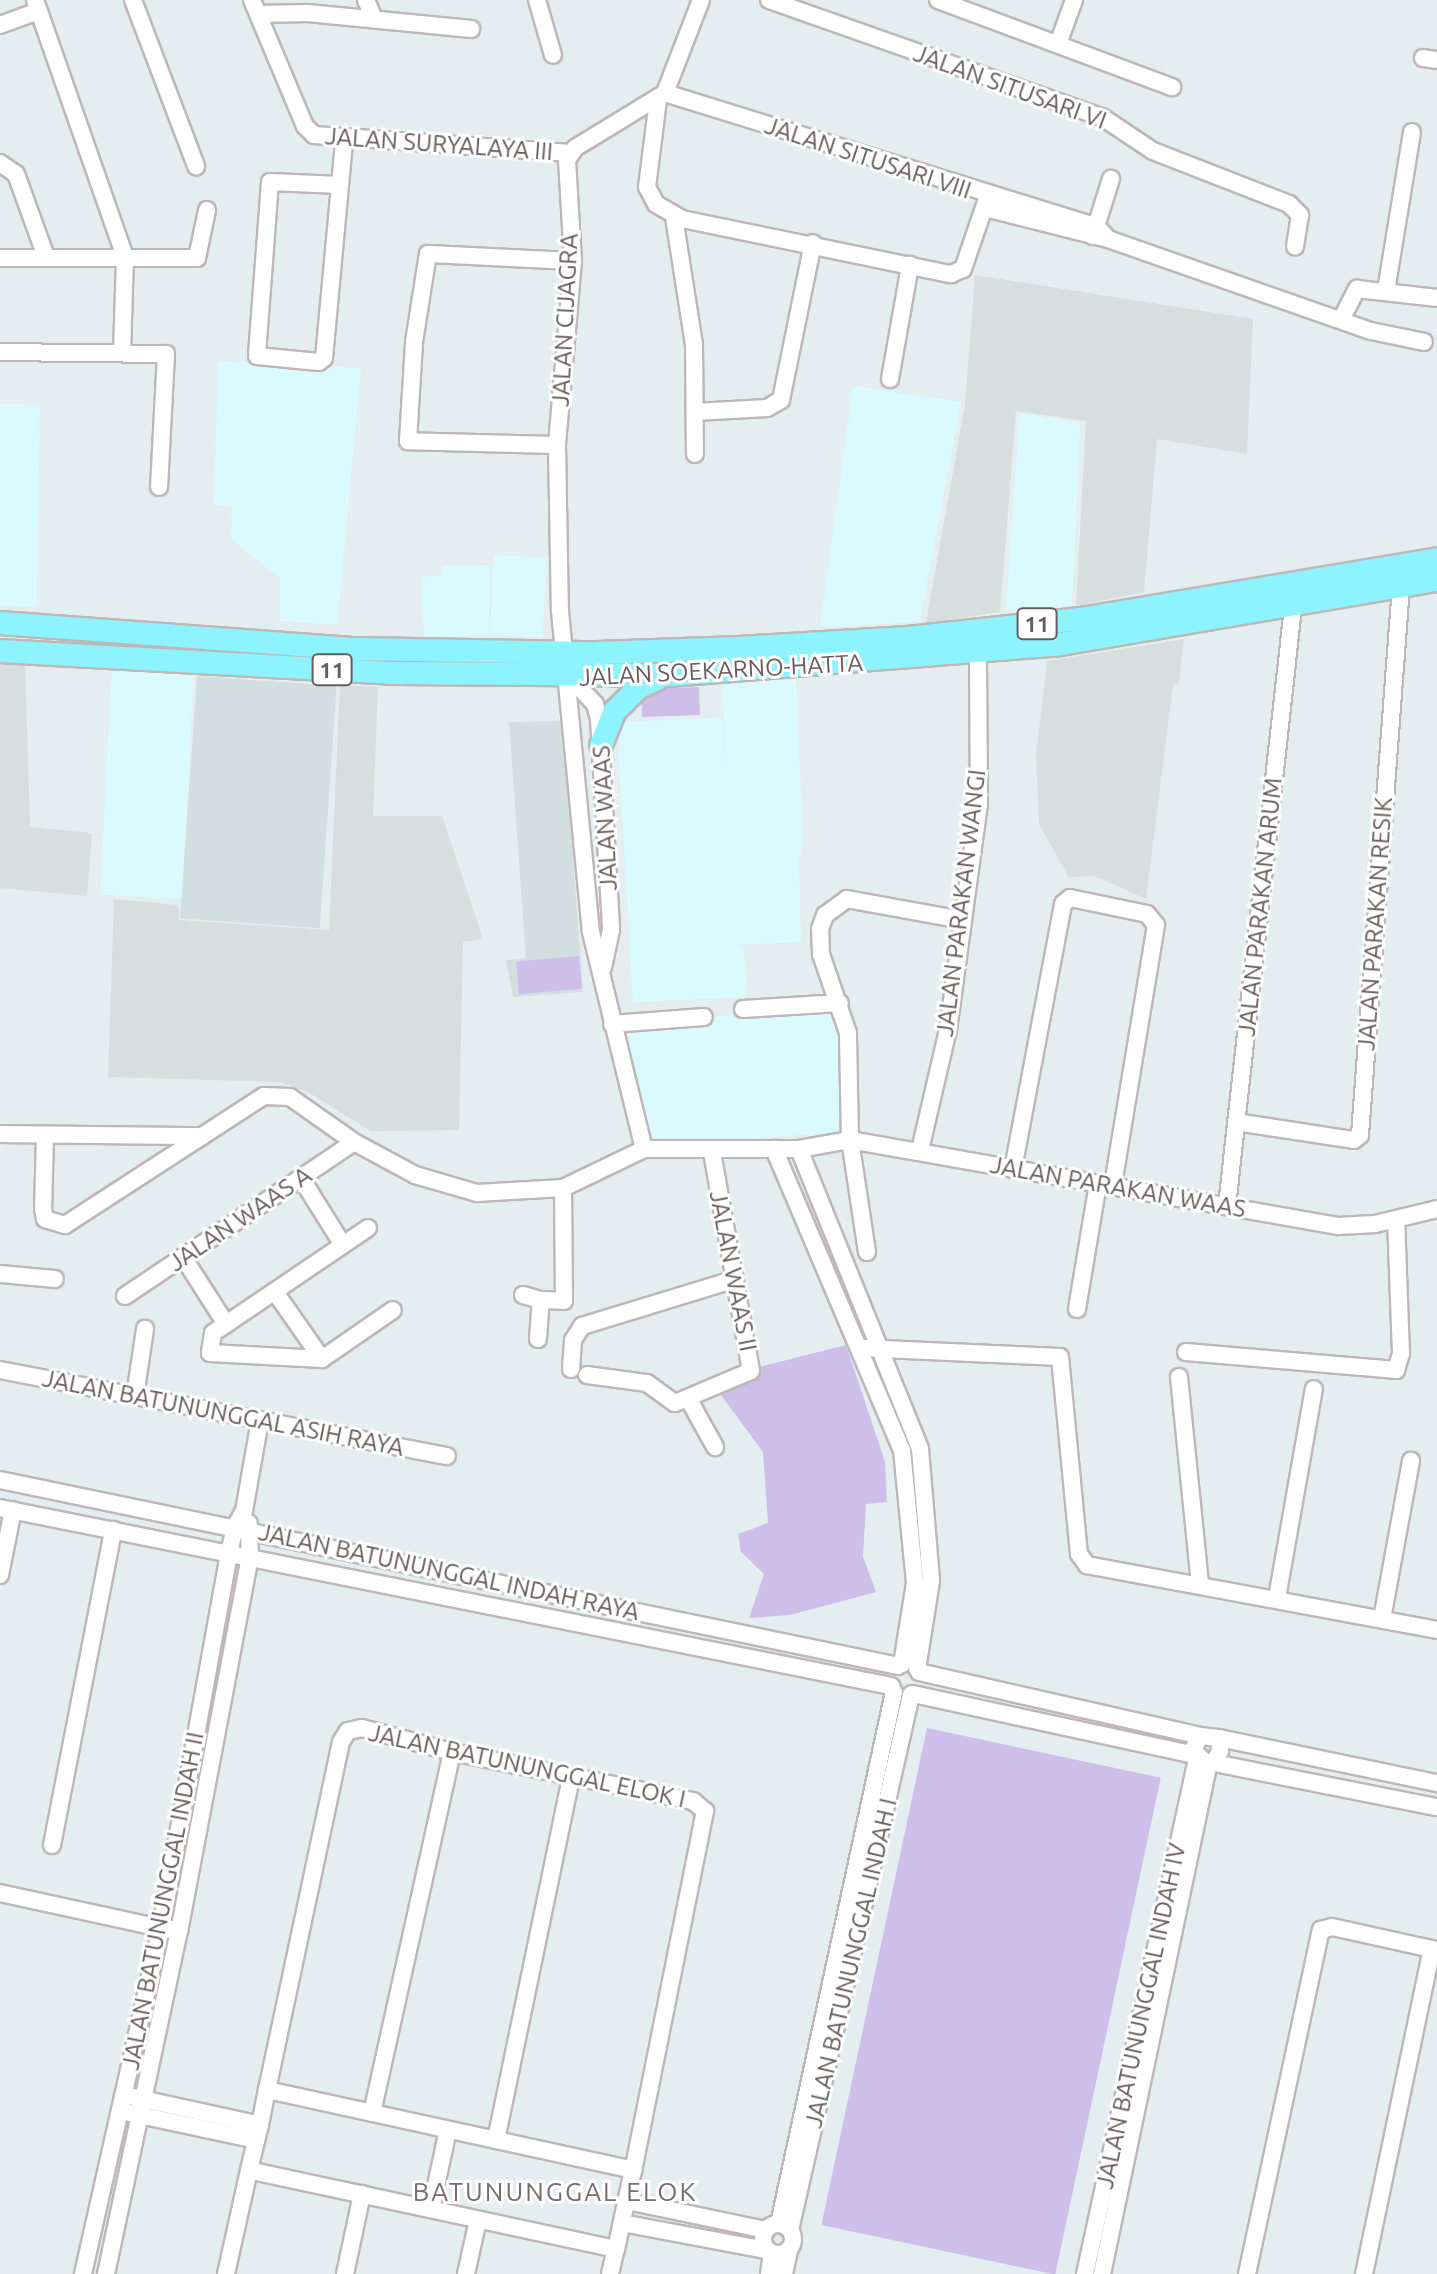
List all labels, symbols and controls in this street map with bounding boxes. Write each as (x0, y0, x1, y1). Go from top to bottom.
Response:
street label: JALAN SITUSARI VI (910, 39, 1110, 135)
street label: JALAN SITUSARI VIII (761, 111, 975, 205)
street label: JALAN SURYALAYA III (324, 122, 554, 166)
street label: JALAN CIJAGRA (546, 233, 584, 407)
road number: 11 (1015, 606, 1059, 642)
street label: JALAN SOEKARNO-HATTA (578, 648, 864, 692)
road number: 11 (310, 652, 354, 688)
street label: JALAN WAAS (587, 745, 623, 891)
street label: JALAN PARAKAN WANGI (930, 768, 992, 1038)
street label: JALAN PARAKAN ARUM (1232, 776, 1288, 1038)
street label: JALAN PARAKAN RESIK (1352, 796, 1398, 1052)
street label: JALAN PARAKAN WAAS (988, 1150, 1248, 1224)
street label: JALAN WAAS A (163, 1161, 317, 1277)
street label: JALAN WAAS II (703, 1188, 763, 1354)
street label: JALAN BATUNUNGGAL ASIH RAYA (40, 1364, 406, 1462)
street label: JALAN BATUNUNGGAL INDAH RAYA (256, 1518, 642, 1626)
street label: JALAN BATUNUNGGAL ELOK I (366, 1718, 688, 1814)
street label: JALAN BATUNUNGGAL INDAH II (116, 1730, 210, 2072)
street label: JALAN BATUNUNGGAL INDAH I (799, 1795, 903, 2131)
street label: JALAN BATUNUNGGAL INDAH IV (1090, 1841, 1192, 2191)
district label: BATUNUNGGAL ELOK (413, 2176, 697, 2208)

